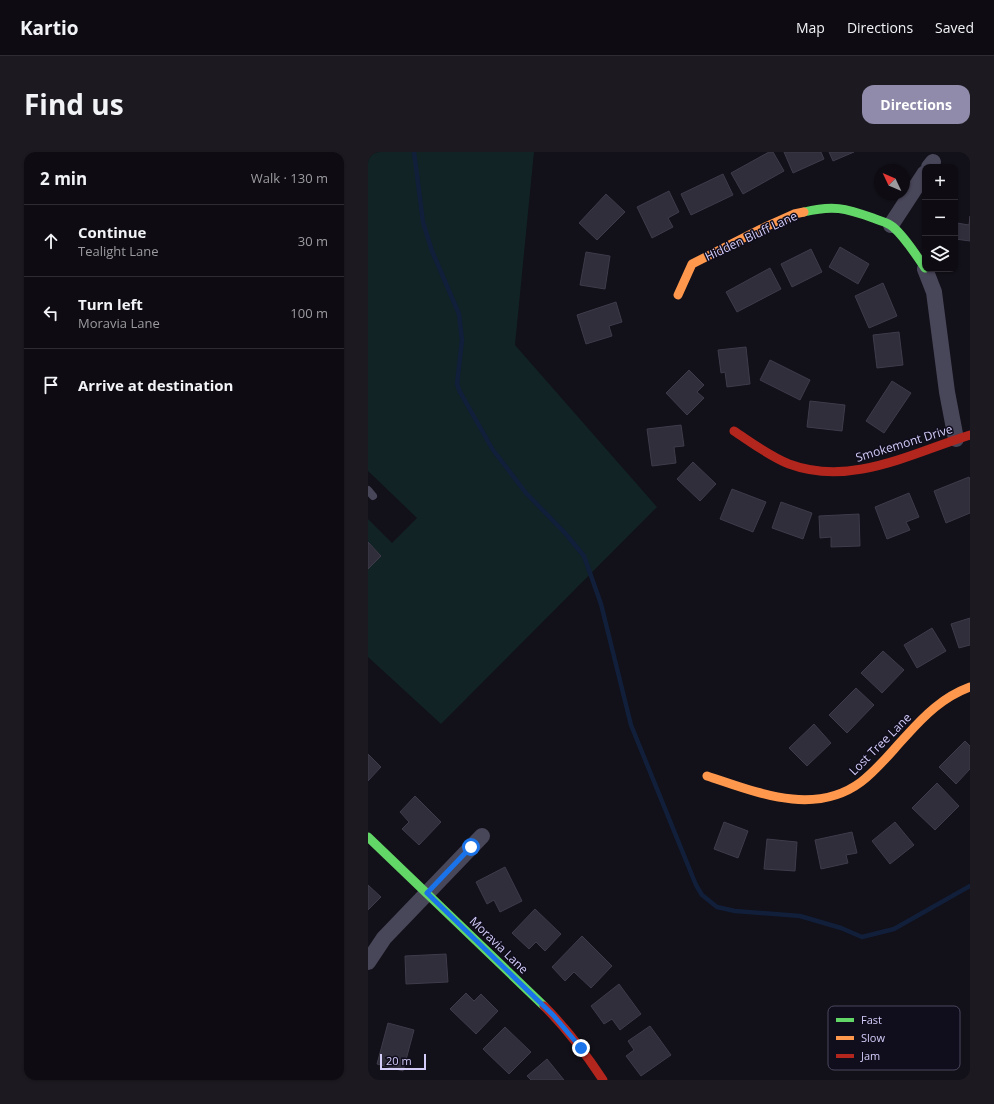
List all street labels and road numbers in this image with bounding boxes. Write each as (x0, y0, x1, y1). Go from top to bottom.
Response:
street label: Hidden Bluff Lane (702, 207, 800, 265)
street label: Smokemont Drive (854, 420, 955, 466)
street label: Lost Tree Lane (845, 709, 915, 779)
street label: Moravia Lane (466, 913, 532, 977)

